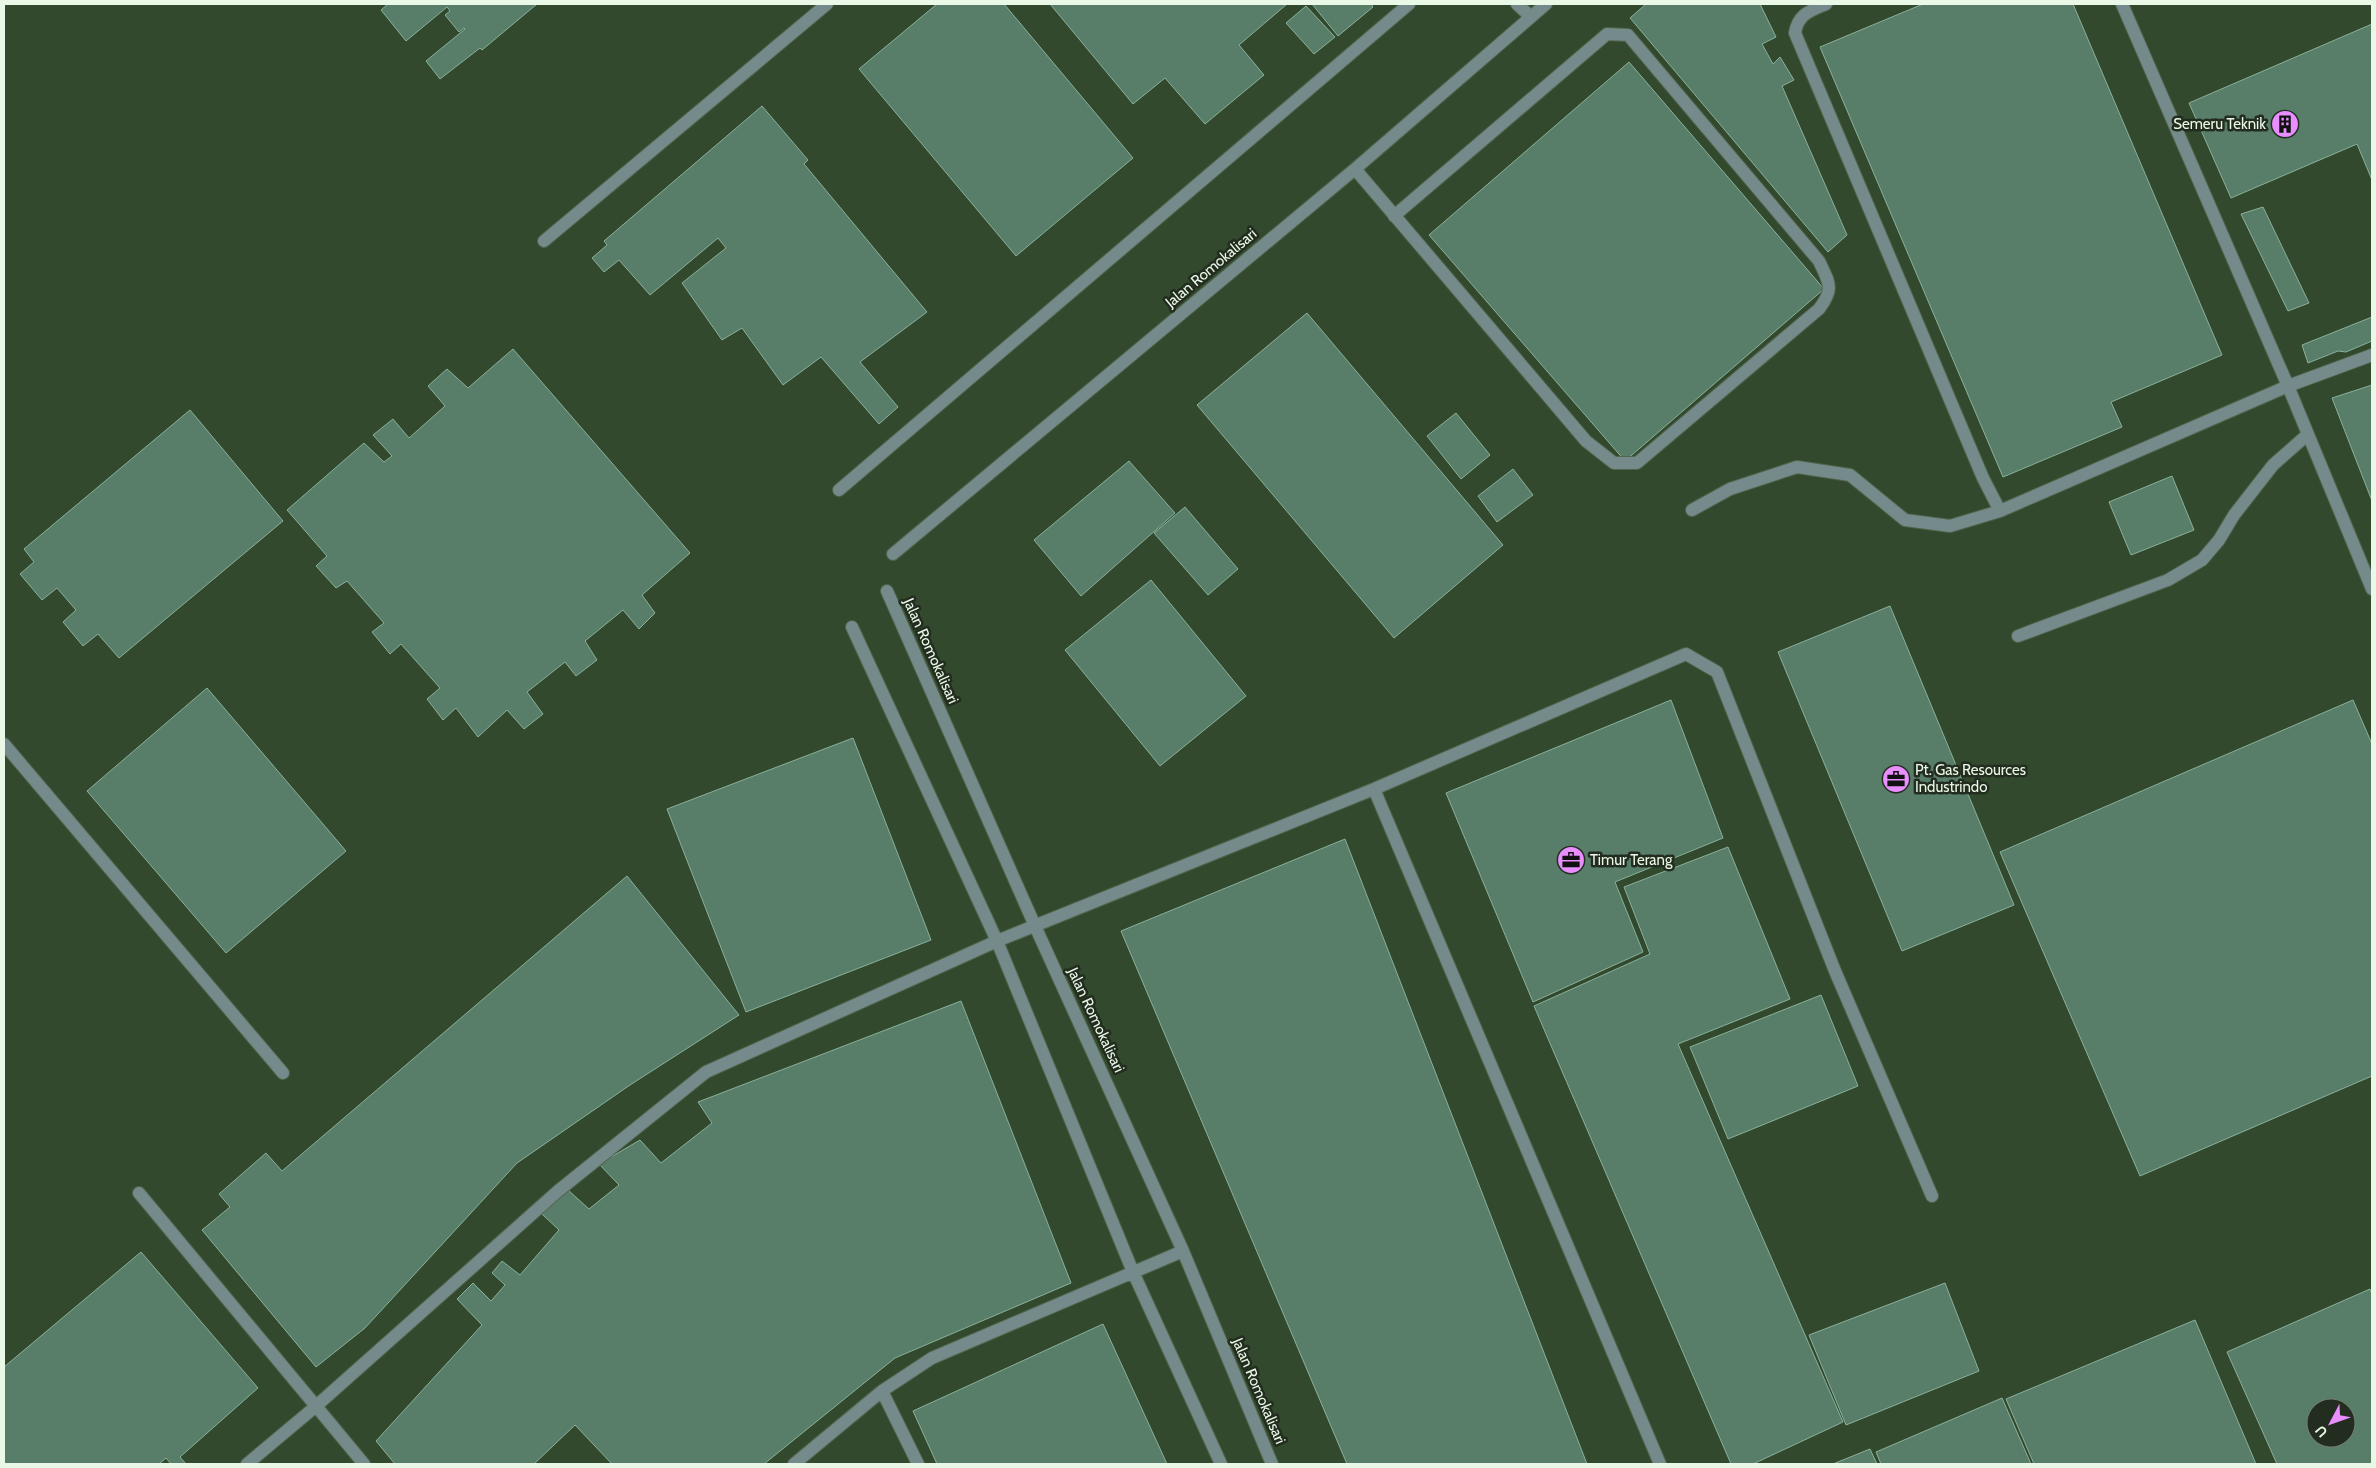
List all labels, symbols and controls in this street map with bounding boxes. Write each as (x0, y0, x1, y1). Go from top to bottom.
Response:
building icon: Semeru Teknik (2270, 109, 2300, 139)
place label: Semeru Teknik (2173, 115, 2266, 133)
street label: Jalan Romokalisari (1161, 225, 1260, 312)
street label: Jalan Romokalisari (899, 594, 962, 707)
place label: Pt. Gas Resources Industrindo (1915, 761, 2026, 796)
office icon: Pt. Gas Resources Industrindo (1881, 764, 1911, 794)
office icon: Timur Terang (1556, 845, 1586, 875)
place label: Timur Terang (1590, 851, 1673, 869)
street label: Jalan Romokalisari (1063, 964, 1128, 1075)
street label: Jalan Romokalisari (1228, 1334, 1289, 1447)
north arrow (2306, 1398, 2356, 1448)
text: U (2311, 1422, 2331, 1441)

